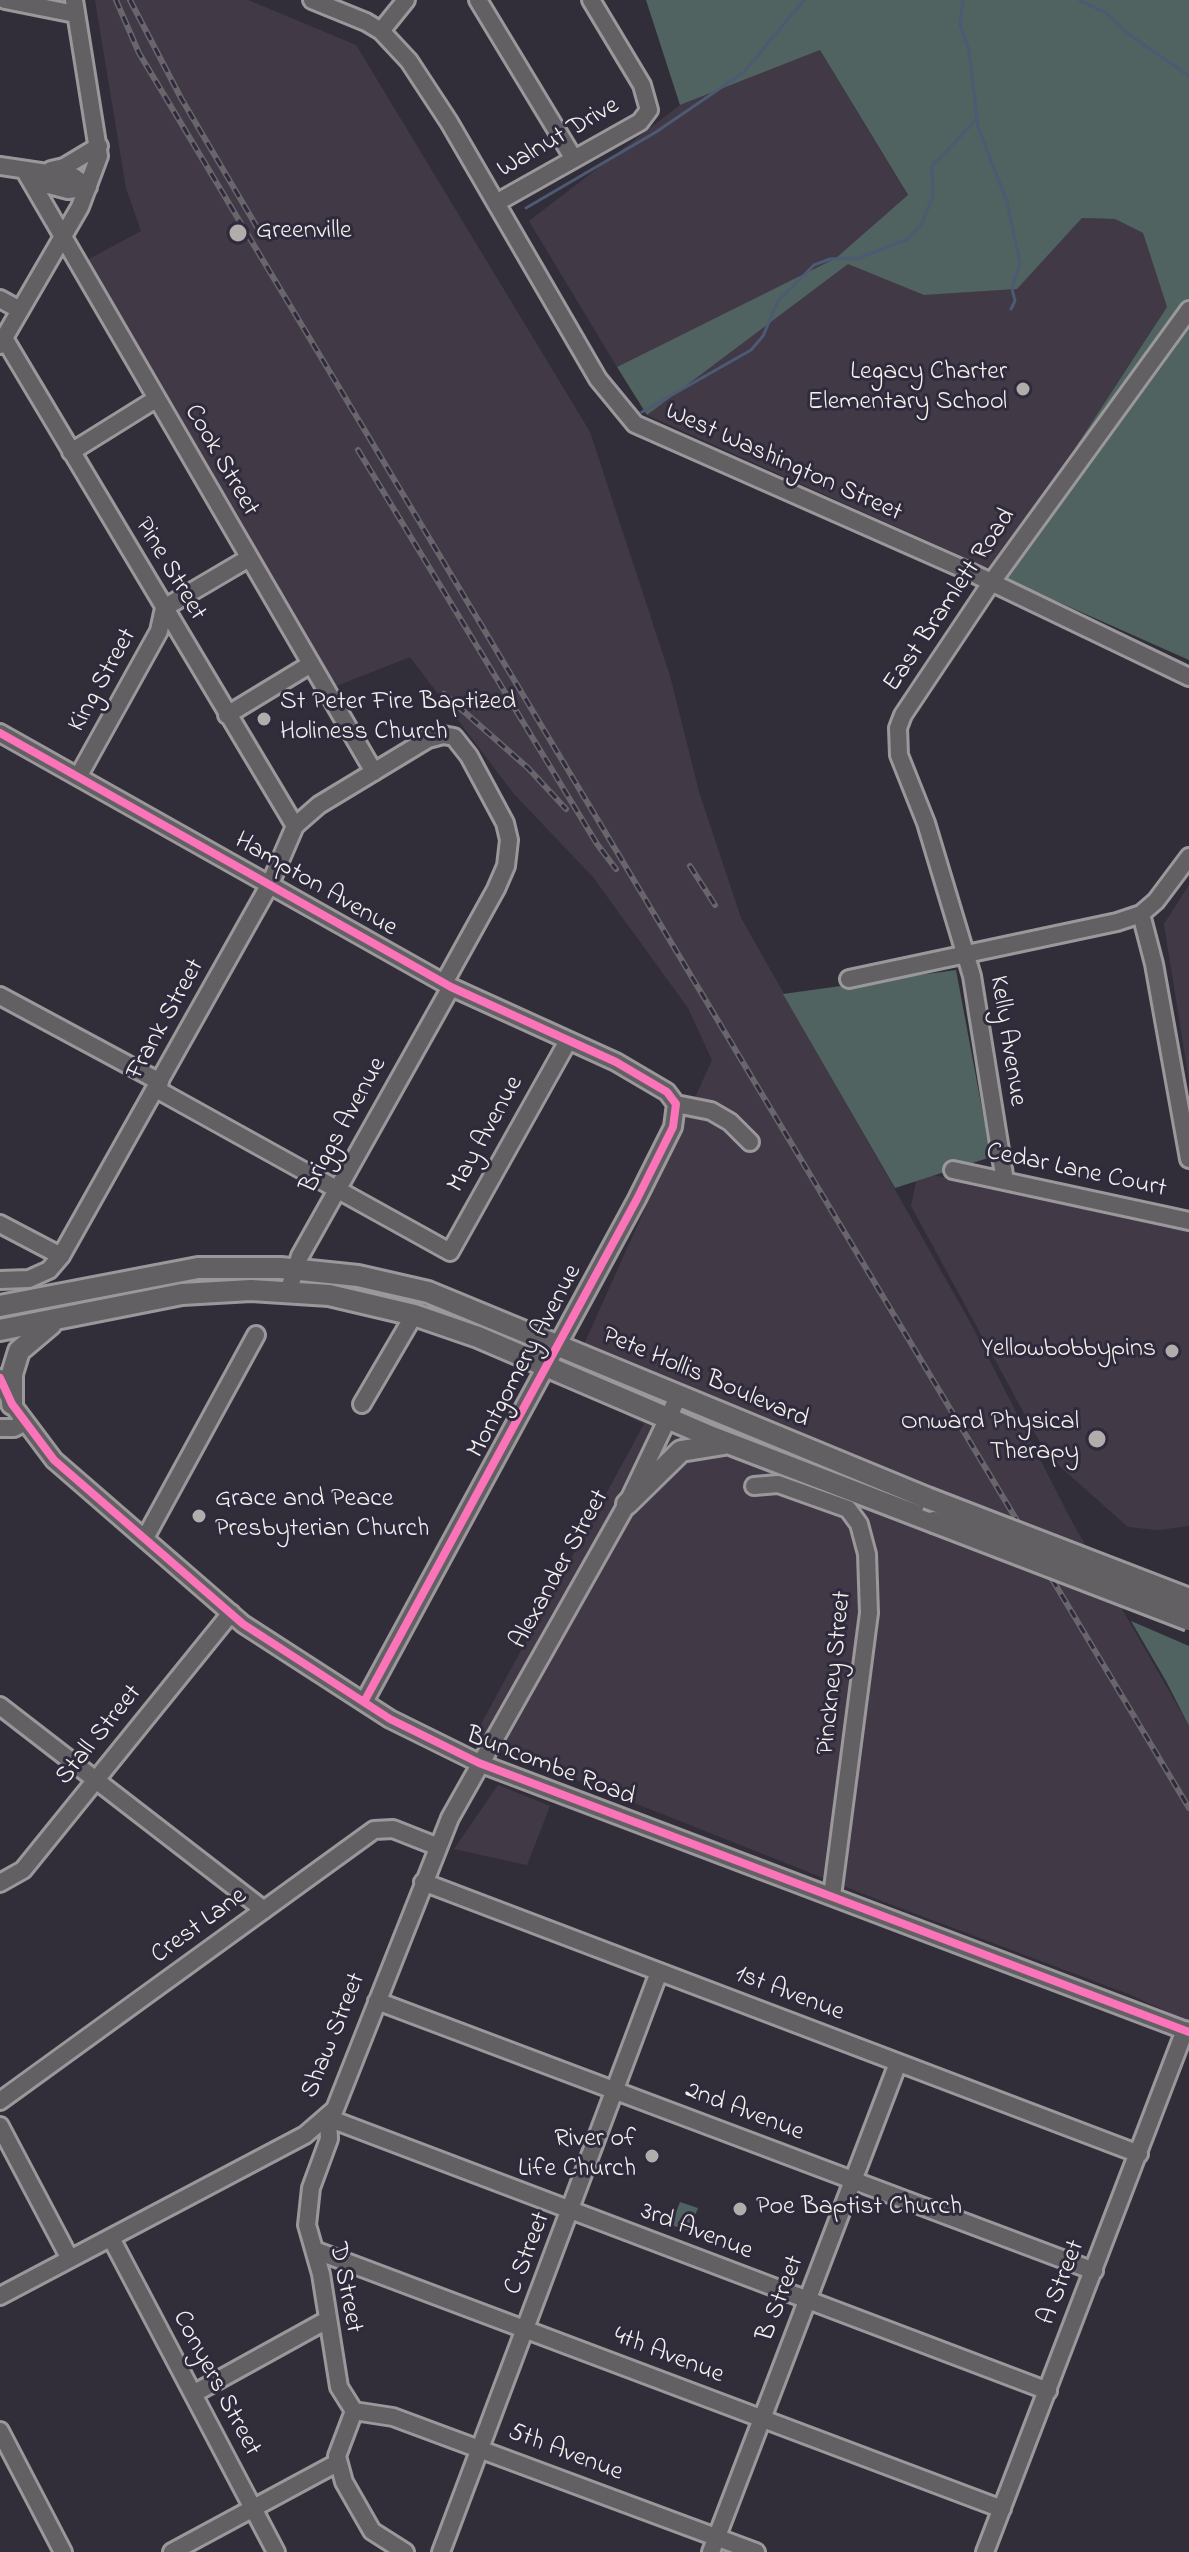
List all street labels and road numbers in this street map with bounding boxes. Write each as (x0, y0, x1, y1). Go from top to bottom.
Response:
street label: Walnut Drive (492, 92, 626, 186)
street label: West Washington Street (660, 398, 906, 530)
street label: Cook Street (176, 400, 264, 522)
street label: East Bramlett Road (878, 503, 1024, 699)
street label: Pine Street (126, 513, 212, 627)
street label: King Street (63, 624, 145, 738)
street label: Hampton Avenue (228, 827, 402, 945)
street label: Frank Street (121, 954, 213, 1086)
street label: Kelly Avenue (980, 974, 1032, 1108)
street label: Briggs Avenue (295, 1052, 395, 1200)
street label: May Avenue (442, 1071, 532, 1199)
street label: Cedar Lane Court (983, 1138, 1169, 1206)
street label: Montgomery Avenue (462, 1260, 590, 1464)
street label: Pete Hollis Boulevard (597, 1321, 813, 1437)
street label: Alexander Street (504, 1485, 618, 1655)
street label: Pinckney Street (812, 1589, 860, 1757)
street label: Stall Street (50, 1679, 150, 1793)
street label: Buncombe Road (461, 1721, 639, 1815)
street label: Crest Lane (146, 1882, 254, 1972)
street label: 1st Avenue (730, 1960, 848, 2030)
street label: Shaw Street (296, 1969, 374, 2103)
street label: 2nd Avenue (680, 2076, 808, 2150)
street label: 3rd Avenue (635, 2197, 757, 2269)
street label: C Street (499, 2208, 559, 2300)
street label: A Street (1033, 2236, 1093, 2330)
street label: D Street (320, 2240, 368, 2336)
street label: B Street (751, 2252, 813, 2346)
street label: Conyers Street (164, 2306, 266, 2462)
street label: 4th Avenue (608, 2322, 728, 2392)
street label: 5th Avenue (503, 2418, 627, 2490)

